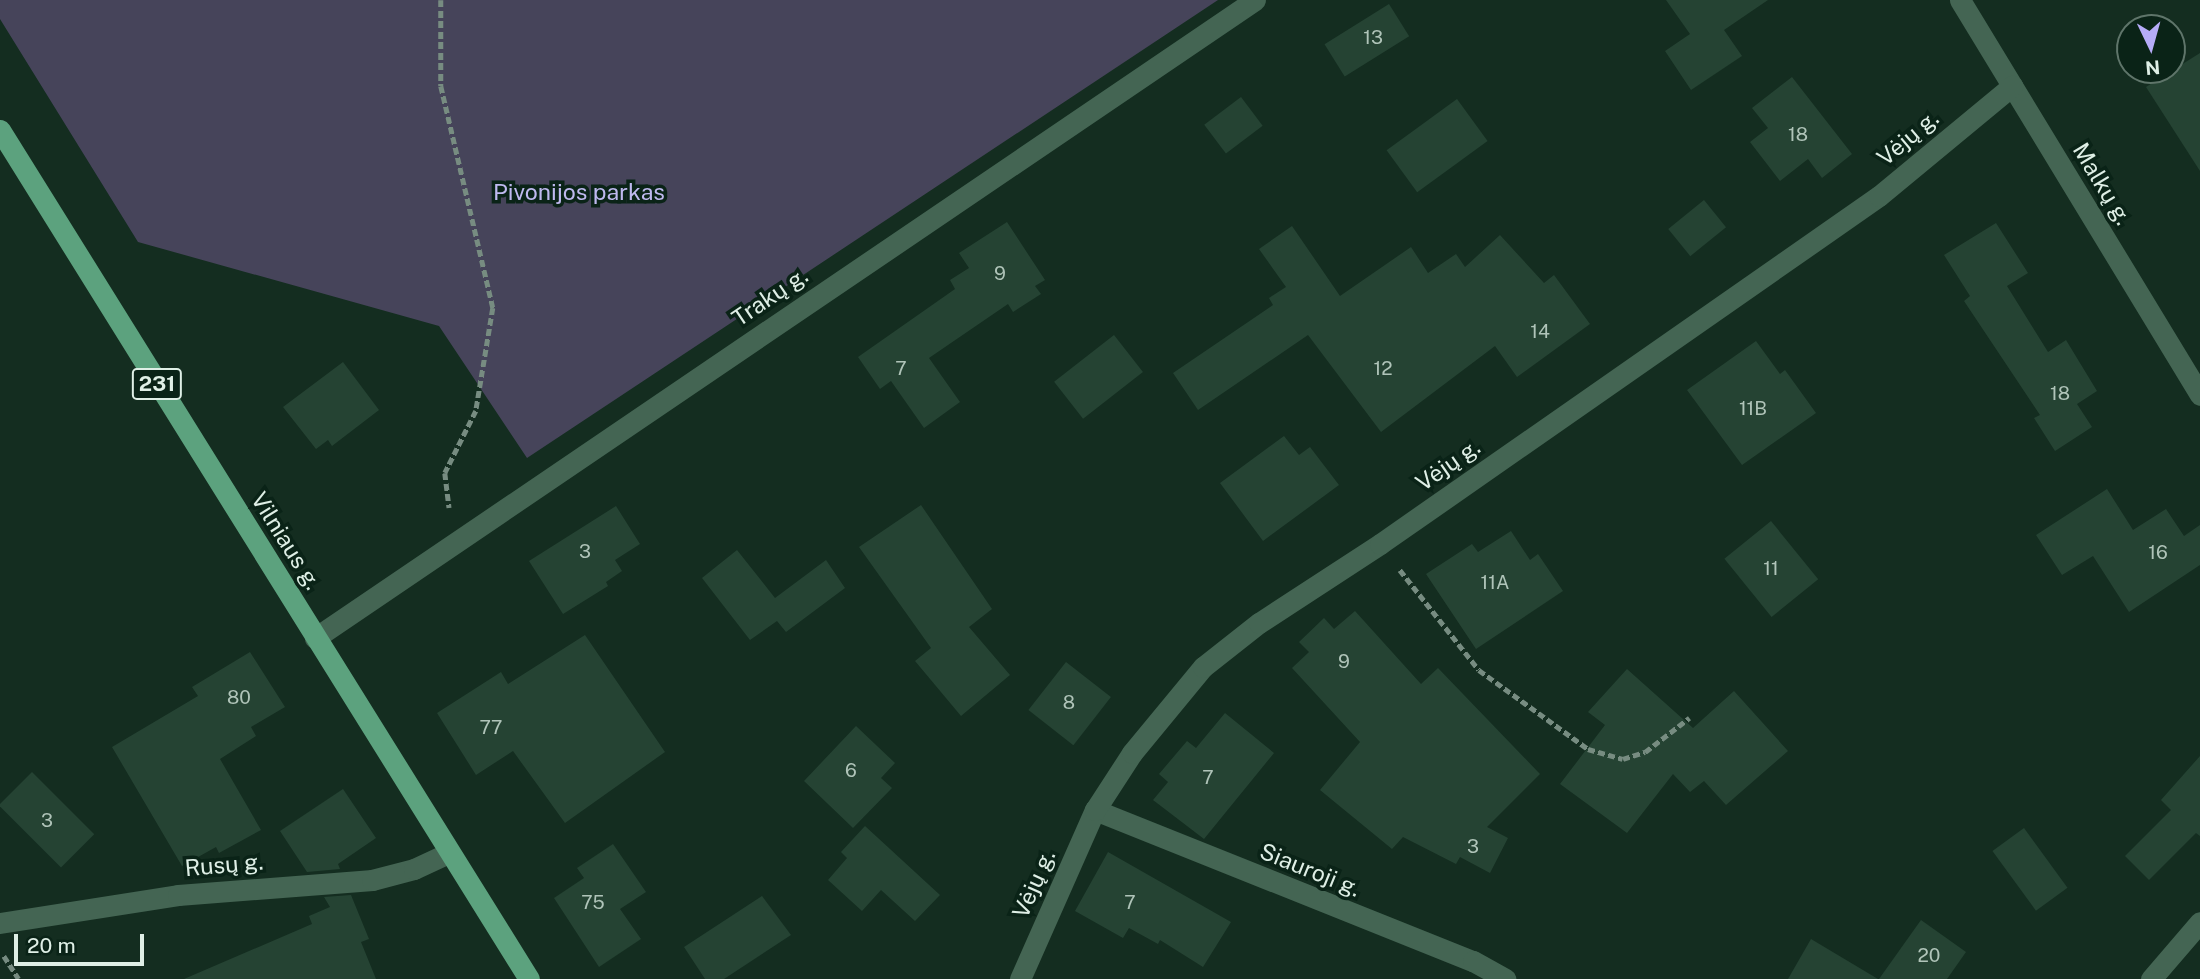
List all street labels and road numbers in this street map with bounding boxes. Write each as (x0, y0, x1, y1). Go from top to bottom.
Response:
street label: Vėjų g. (1872, 104, 1944, 172)
street label: Malkų g. (2067, 138, 2137, 230)
street label: Trakų g. (727, 262, 813, 332)
road number: 231 (131, 366, 183, 402)
street label: Vėjų g. (1411, 433, 1485, 497)
street label: Vilniaus g. (245, 487, 327, 595)
street label: Siauroji g. (1256, 837, 1364, 903)
street label: Vėjų g. (1007, 846, 1061, 922)
street label: Rusų g. (184, 848, 264, 882)

